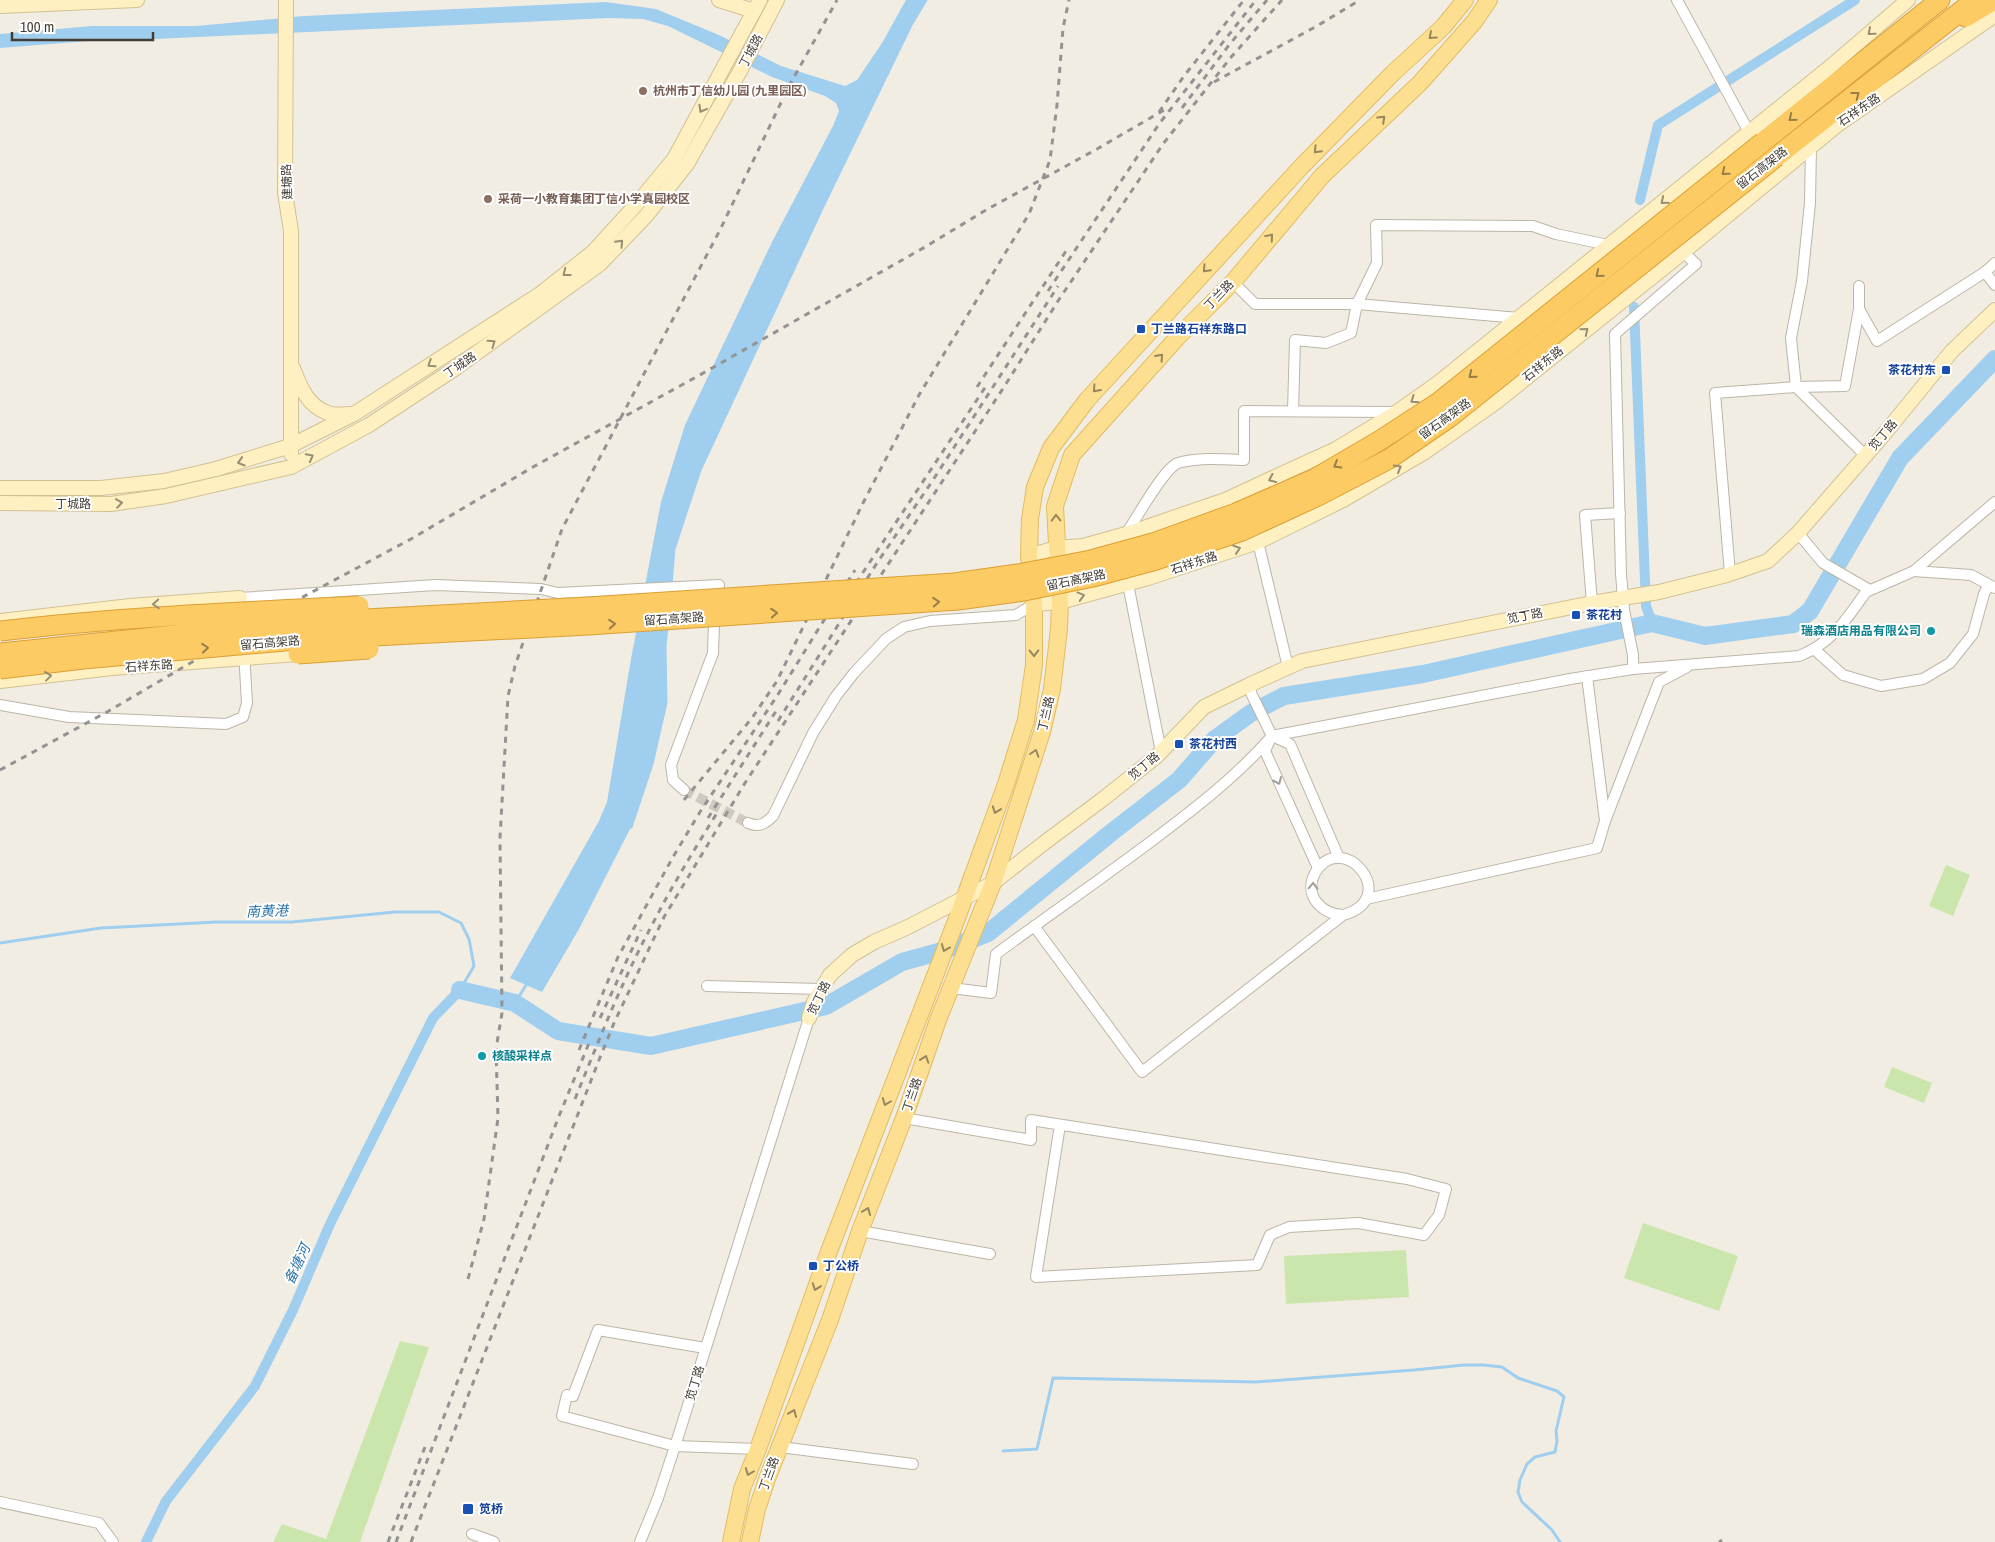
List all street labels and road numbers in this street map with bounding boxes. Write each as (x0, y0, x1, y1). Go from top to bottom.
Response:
street label: 丁城路 (735, 31, 767, 71)
street label: 石祥东路 (1835, 90, 1883, 130)
street label: 留石高架路 (1733, 143, 1791, 193)
street label: 建塘路 (278, 164, 296, 200)
street label: 丁兰路 (1201, 276, 1237, 314)
street label: 石祥东路 (1519, 343, 1567, 385)
street label: 丁城路 (441, 348, 479, 382)
street label: 留石高架路 (1416, 395, 1474, 443)
street label: 笕丁路 (1865, 416, 1901, 454)
street label: 丁城路 (55, 496, 91, 512)
street label: 石祥东路 (1169, 548, 1219, 578)
street label: 留石高架路 (1045, 566, 1107, 594)
street label: 笕丁路 (1506, 605, 1544, 627)
street label: 留石高架路 (644, 609, 704, 629)
street label: 留石高架路 (239, 632, 301, 654)
street label: 石祥东路 (124, 656, 174, 676)
street label: 丁兰路 (1034, 695, 1058, 733)
street label: 笕丁路 (1125, 748, 1163, 784)
street label: 笕丁路 (804, 978, 834, 1018)
street label: 丁兰路 (899, 1075, 925, 1115)
street label: 笕丁路 (682, 1363, 708, 1403)
street label: 丁兰路 (755, 1454, 783, 1494)

